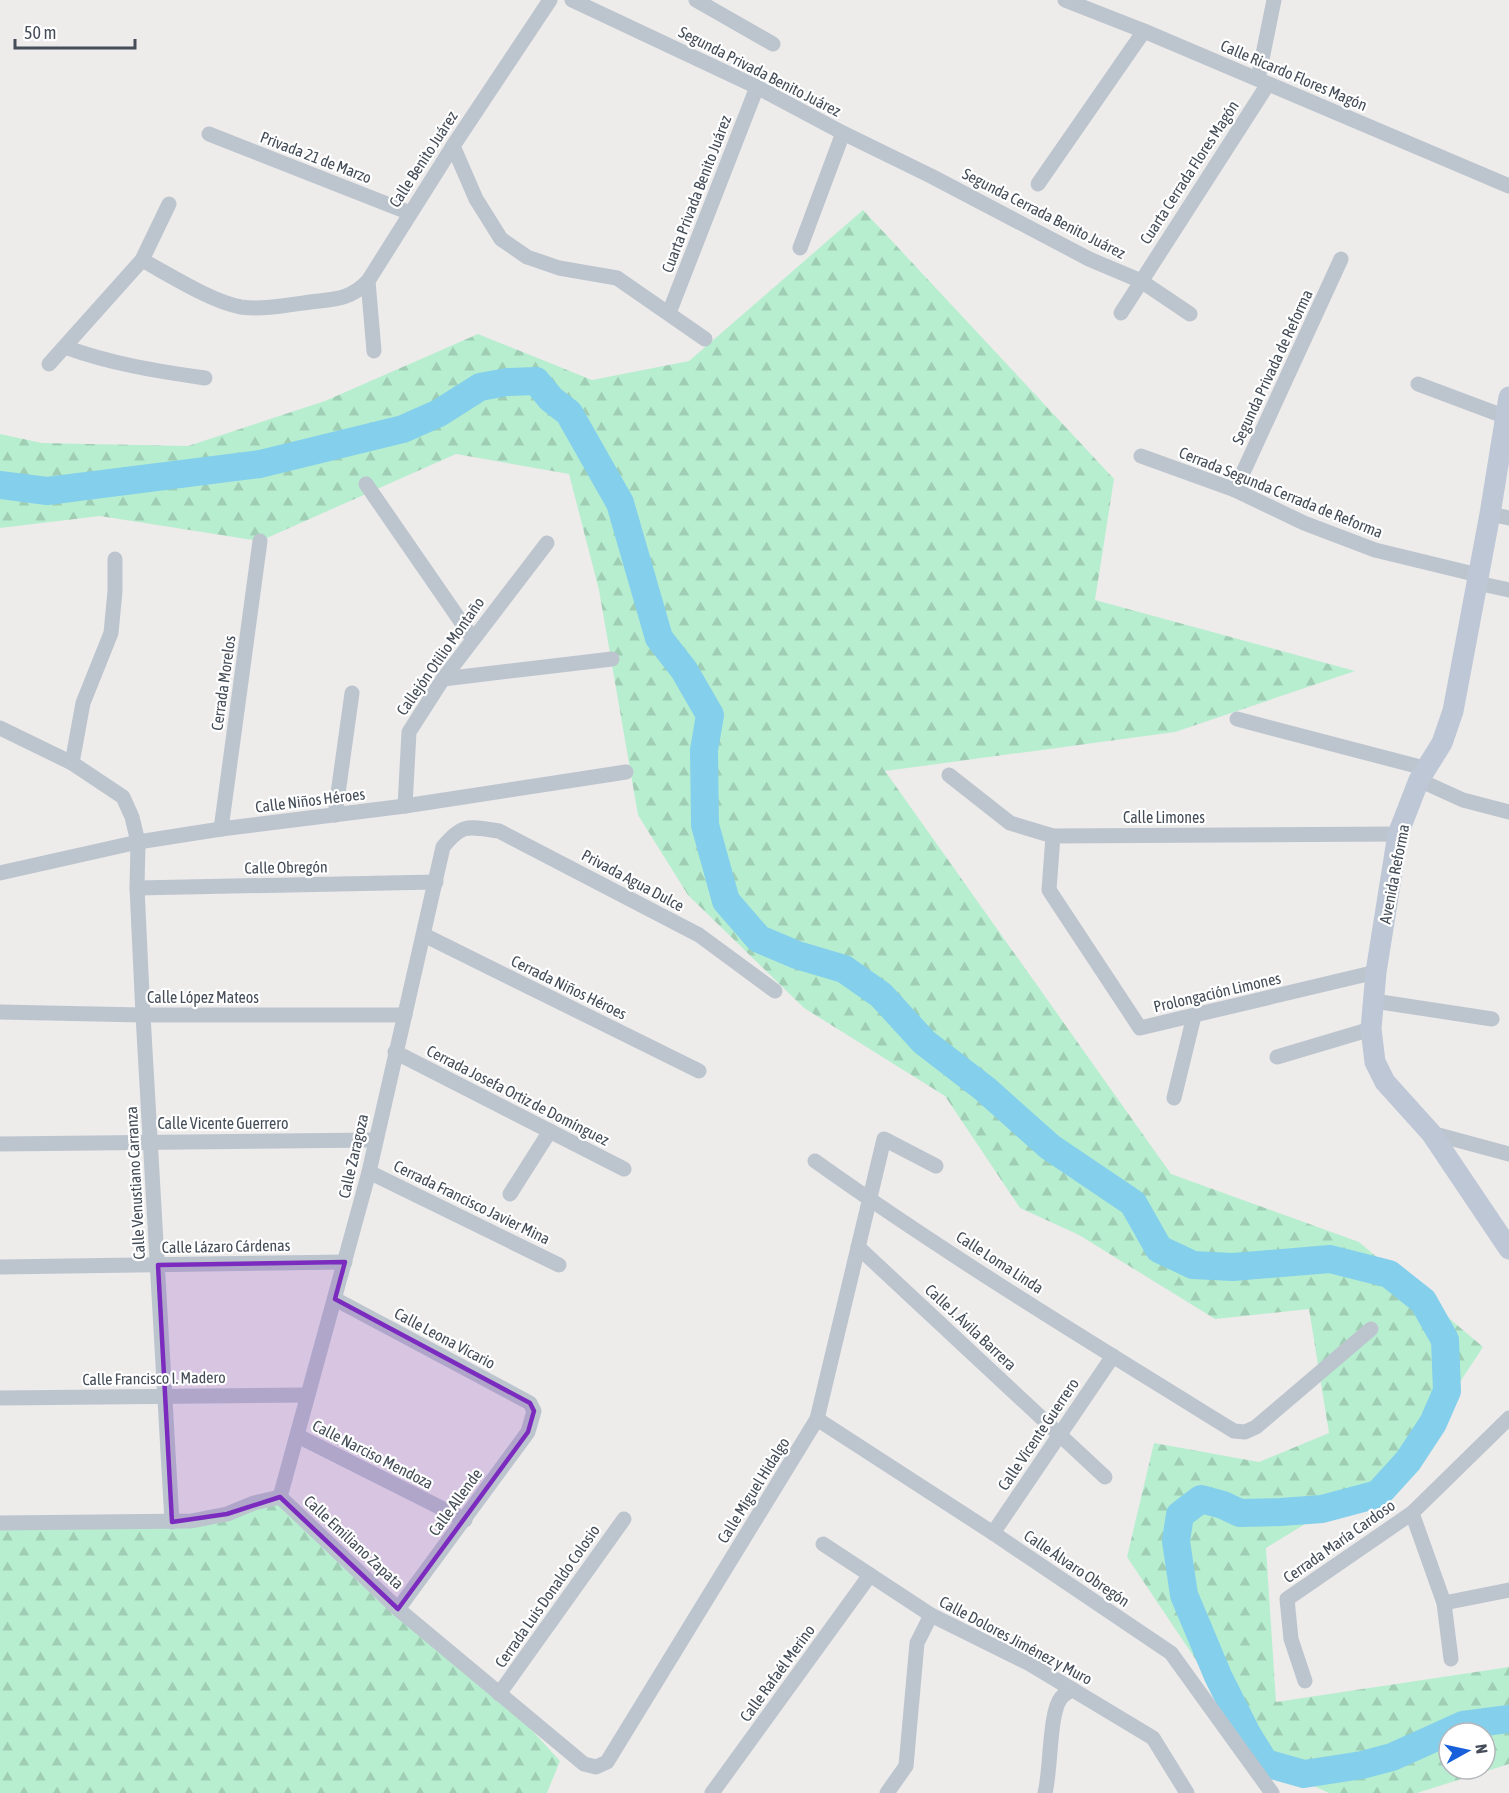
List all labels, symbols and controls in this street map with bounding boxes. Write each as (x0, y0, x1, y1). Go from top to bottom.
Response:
scale bar (15, 12, 135, 50)
text: 50 m (24, 22, 56, 43)
street label: Segunda Privada Benito Juárez (676, 22, 844, 121)
street label: Calle Ricardo Flores Magón (1218, 36, 1370, 115)
street label: Cuarta Cerrada Flores Magón (1136, 97, 1243, 248)
street label: Calle Benito Juárez (385, 107, 461, 210)
street label: Cuarta Privada Benito Juárez (658, 113, 734, 275)
street label: Privada 21 de Marzo (258, 128, 374, 186)
street label: Segunda Cerrada Benito Juárez (959, 164, 1129, 263)
street label: Segunda Privada de Reforma (1228, 287, 1317, 448)
street label: Cerrada Segunda Cerrada de Reforma (1176, 443, 1385, 542)
street label: Callejón Otilio Montaño (392, 594, 488, 719)
street label: Cerrada Morelos (207, 634, 239, 732)
street label: Calle Niños Héroes (254, 784, 366, 816)
street label: Calle Limones (1123, 808, 1205, 826)
street label: Avenida Reforma (1376, 823, 1412, 925)
street label: Privada Agua Dulce (578, 845, 687, 915)
street label: Calle Obregón (244, 857, 328, 878)
street label: Cerrada Niños Héroes (508, 951, 630, 1023)
street label: Prolongación Limones (1152, 969, 1283, 1016)
street label: Calle López Mateos (147, 988, 259, 1007)
street label: Cerrada Josefa Ortiz de Domínguez (423, 1041, 612, 1150)
street label: Calle Venustiano Carranza (122, 1106, 148, 1260)
street label: Calle Zaragoza (335, 1112, 372, 1200)
street label: Calle Vicente Guerrero (157, 1114, 289, 1132)
street label: Cerrada Francisco Javier Mina (391, 1156, 553, 1248)
street label: Calle Loma Linda (953, 1227, 1047, 1297)
street label: Calle Lázaro Cárdenas (161, 1236, 291, 1256)
street label: Calle J. Ávila Barrera (922, 1280, 1020, 1374)
street label: Calle Leona Vicario (392, 1304, 498, 1372)
street label: Calle Francisco I. Madero (82, 1368, 226, 1388)
street label: Calle Vicente Guerrero (994, 1375, 1082, 1493)
street label: Calle Narciso Mendoza (310, 1416, 436, 1492)
street label: Calle Miguel Hidalgo (713, 1434, 794, 1547)
street label: Calle Allende (425, 1465, 485, 1539)
street label: Calle Emiliano Zapata (300, 1491, 407, 1593)
street label: Cerrada María Cardoso (1280, 1496, 1398, 1586)
street label: Cerrada Luis Donaldo Colosio (491, 1521, 603, 1671)
street label: Calle Álvaro Obregón (1020, 1526, 1133, 1611)
street label: Calle Dolores Jiménez y Muro (936, 1592, 1095, 1689)
street label: Calle Rafaél Merino (736, 1621, 818, 1725)
north arrow (1437, 1721, 1497, 1781)
text: N (1472, 1743, 1491, 1755)

